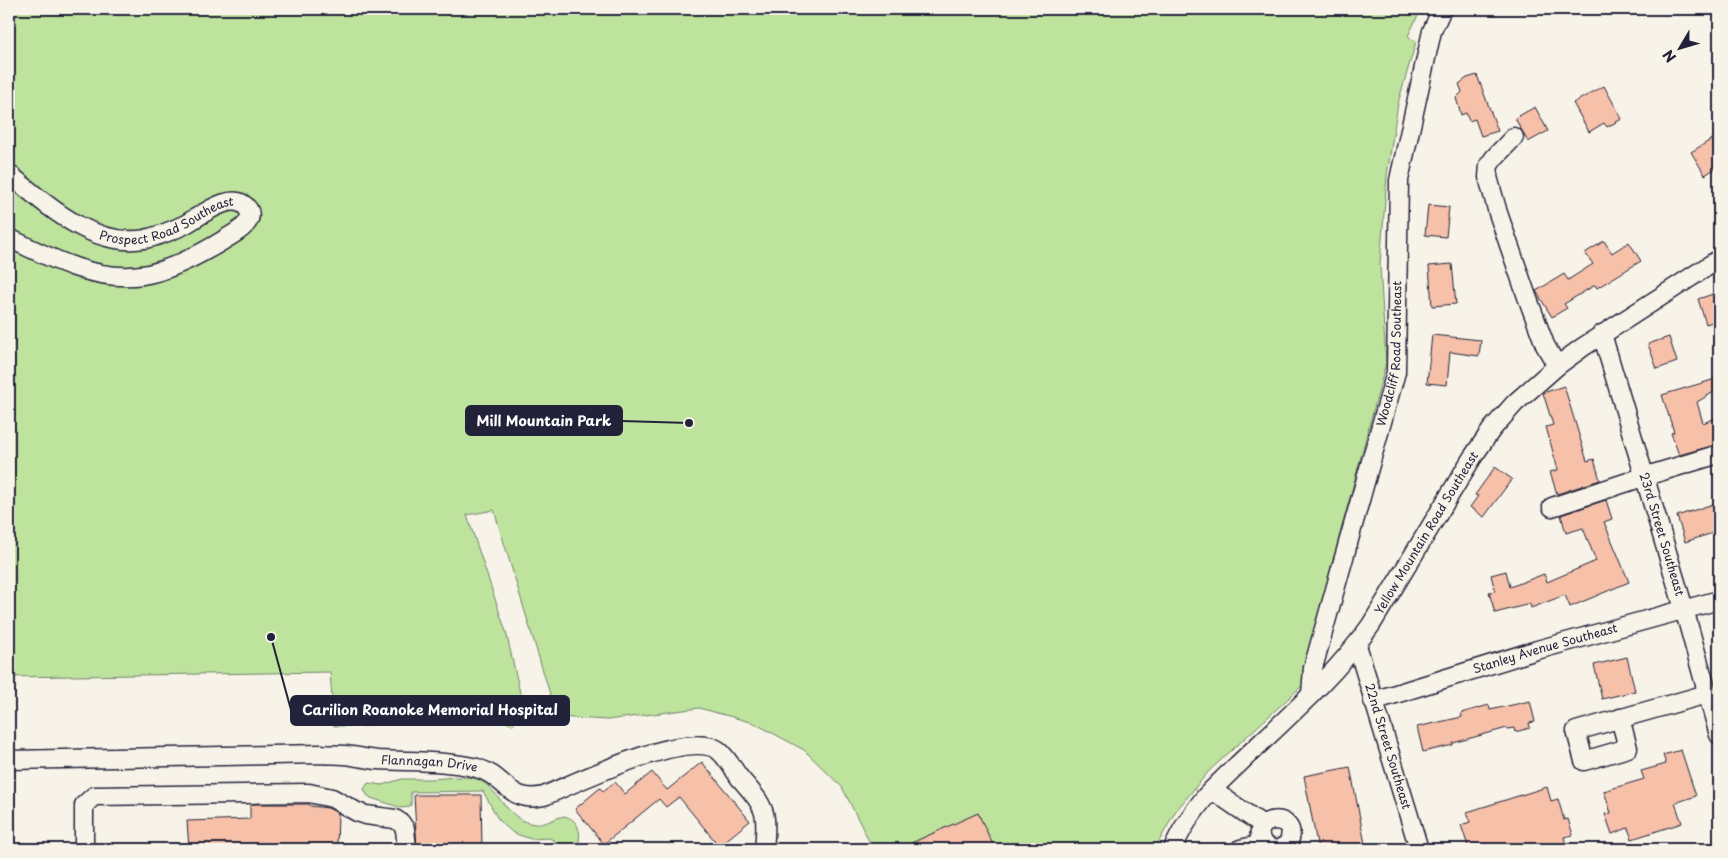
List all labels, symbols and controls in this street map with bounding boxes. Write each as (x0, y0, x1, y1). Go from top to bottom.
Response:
north arrow (1656, 22, 1706, 72)
text: N (1658, 45, 1681, 67)
street label: Prospect Road Southeast (97, 191, 234, 248)
street label: Woodcliff Road Southeast (1371, 281, 1405, 428)
callout: Mill Mountain Park (466, 406, 622, 435)
text: Mill Mountain Park (477, 410, 612, 431)
street label: Yellow Mountain Road Southeast (1369, 447, 1482, 618)
street label: 23rd Street Southeast (1636, 470, 1690, 598)
street label: Stanley Avenue Southeast (1470, 618, 1619, 677)
street label: 22nd Street Southeast (1361, 681, 1416, 811)
callout: Carilion Roanoke Memorial Hospital (291, 696, 569, 725)
text: Carilion Roanoke Memorial Hospital (302, 699, 558, 720)
street label: Flannagan Drive (381, 750, 480, 776)

